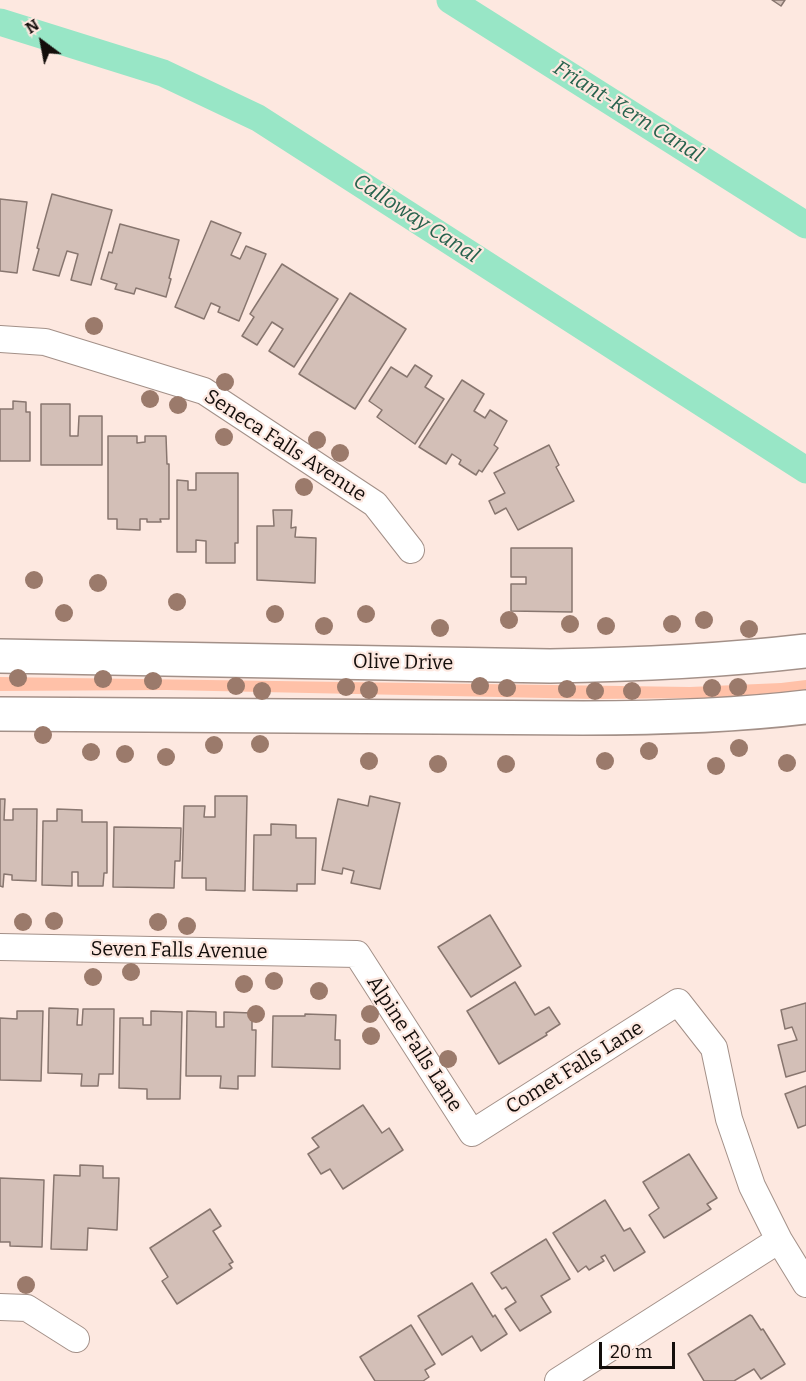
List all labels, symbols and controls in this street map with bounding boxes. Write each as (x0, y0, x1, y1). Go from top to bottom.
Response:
north arrow (12, 12, 72, 72)
text: N (22, 15, 42, 38)
water label: Friant-Kern Canal (548, 56, 708, 168)
water label: Calloway Canal (348, 169, 484, 269)
street label: Seneca Falls Avenue (200, 385, 370, 507)
street label: Olive Drive (353, 650, 453, 676)
street label: Seven Falls Avenue (90, 937, 268, 965)
street label: Alpine Falls Lane (361, 972, 467, 1116)
street label: Comet Falls Lane (502, 1016, 648, 1120)
scale bar (602, 1330, 678, 1368)
text: 20 m (610, 1341, 652, 1363)

